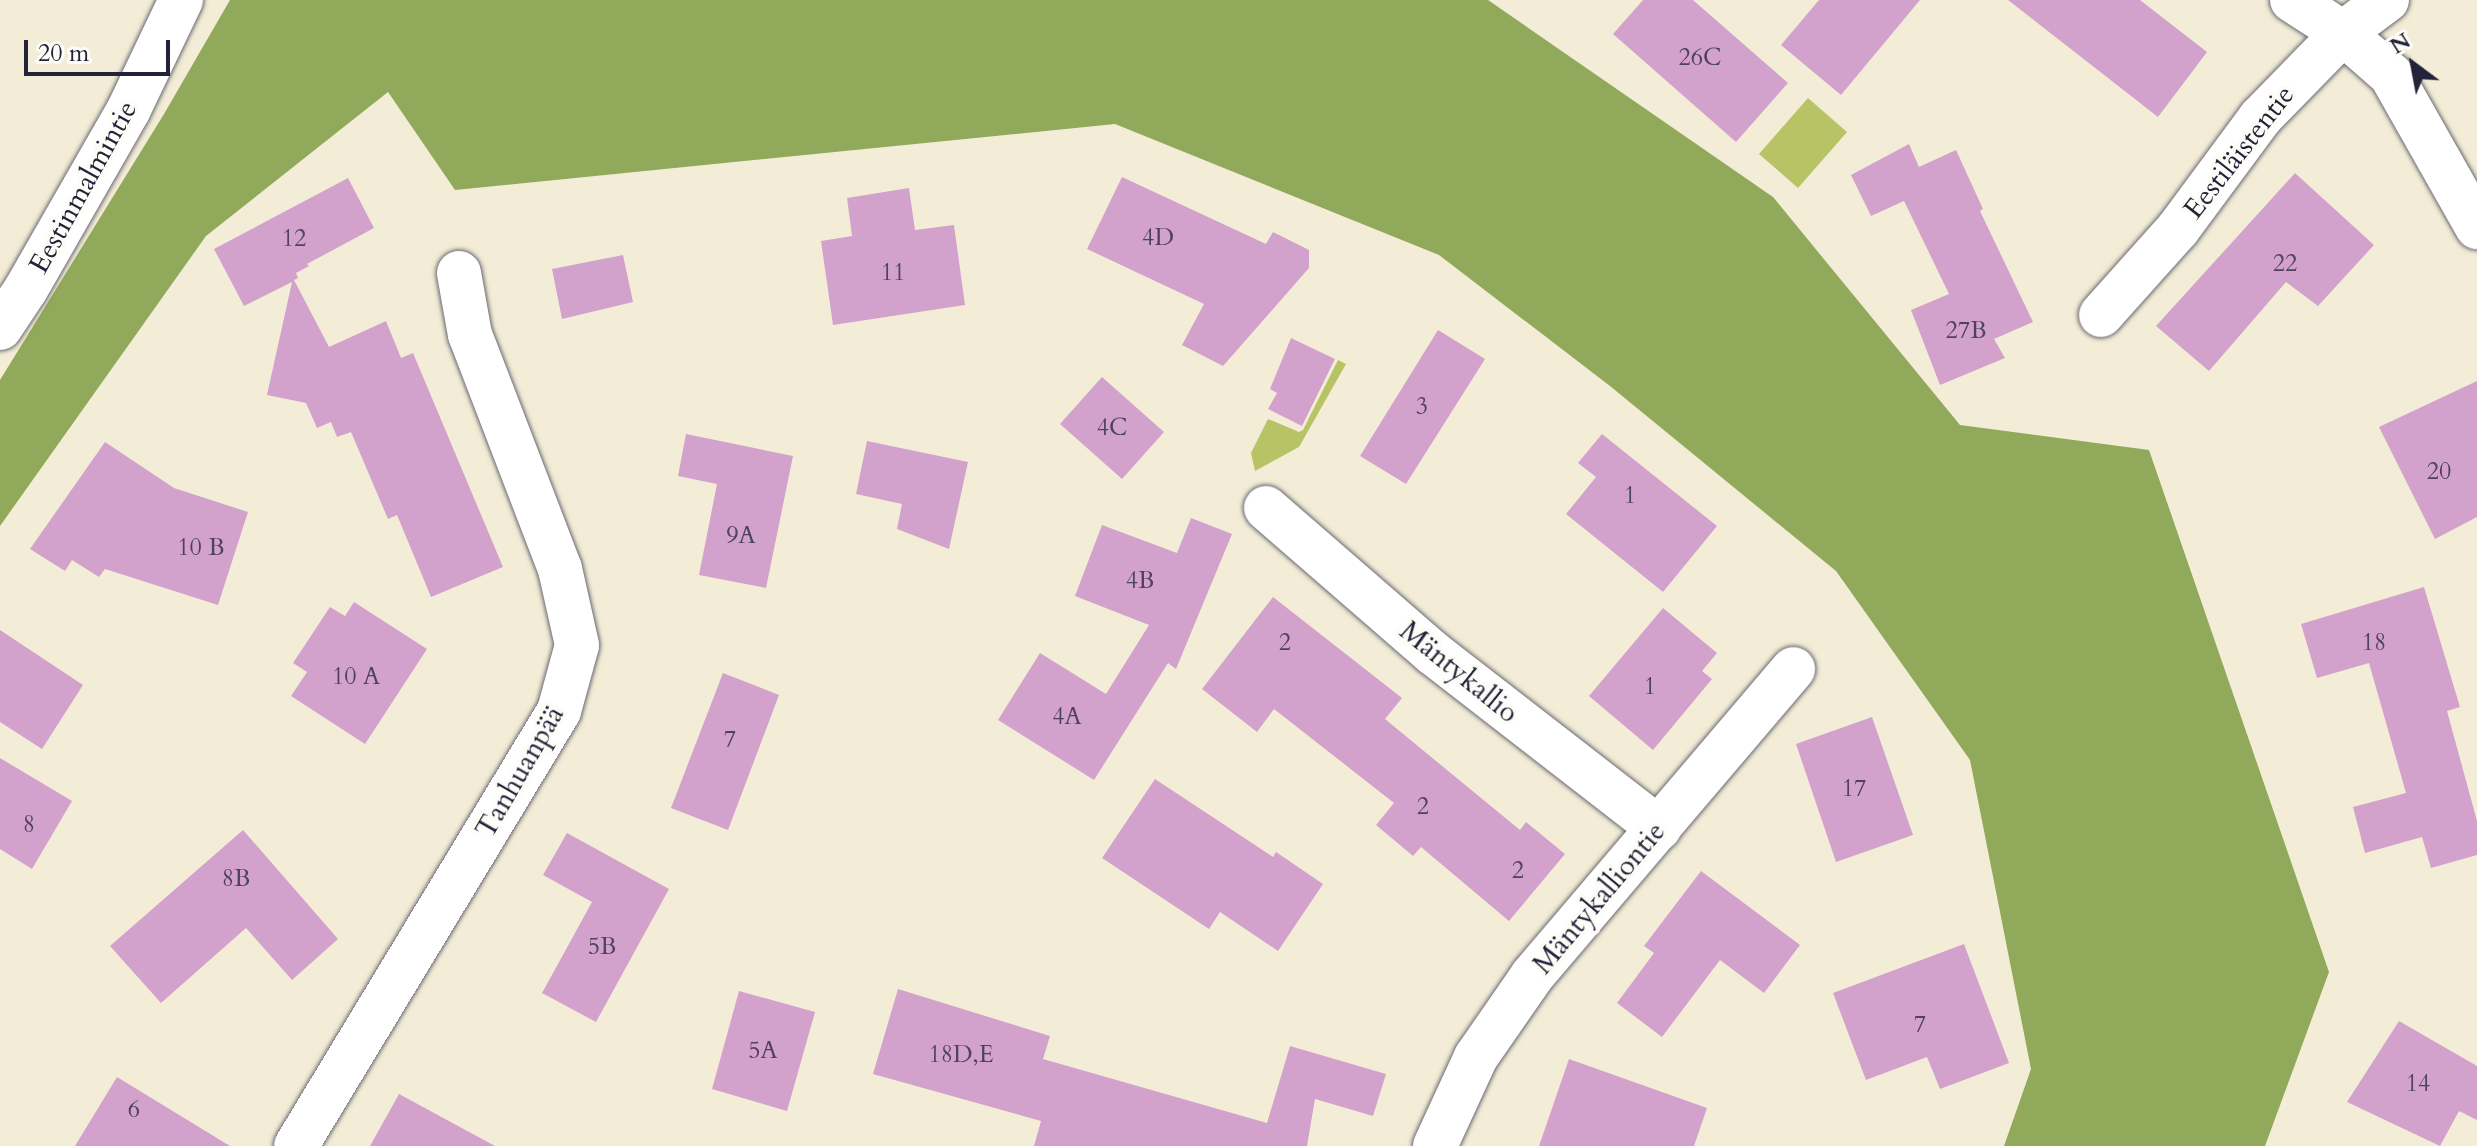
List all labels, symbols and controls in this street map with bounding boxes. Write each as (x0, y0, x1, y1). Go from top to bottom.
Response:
scale bar (28, 24, 174, 74)
north arrow (2373, 24, 2453, 104)
text: N (2384, 26, 2416, 61)
text: 20 m (38, 37, 89, 70)
house number: 26C (1679, 44, 1721, 72)
street label: Eestiläistentie (2177, 79, 2301, 225)
street label: Eestinmalmintie (22, 95, 144, 279)
house number: 4D (1142, 224, 1174, 252)
house number: 12 (282, 225, 306, 253)
house number: 22 (2273, 250, 2297, 278)
house number: 11 (881, 259, 905, 287)
house number: 27B (1946, 317, 1986, 345)
house number: 3 (1416, 393, 1428, 421)
house number: 4C (1097, 414, 1127, 442)
house number: 20 (2427, 458, 2451, 486)
house number: 1 (1624, 482, 1636, 510)
house number: 9A (726, 522, 756, 550)
house number: 10 B (177, 534, 225, 562)
house number: 4B (1126, 567, 1154, 595)
street label: Mäntykallio (1393, 614, 1525, 730)
house number: 2 (1279, 629, 1291, 657)
house number: 18 (2362, 629, 2386, 657)
house number: 10 A (332, 663, 380, 691)
house number: 1 (1644, 673, 1656, 701)
street label: Tanhuanpää (469, 700, 571, 844)
house number: 4A (1052, 703, 1082, 731)
house number: 7 (724, 726, 736, 754)
house number: 17 (1842, 775, 1866, 803)
house number: 2 (1417, 793, 1429, 821)
house number: 8 (23, 811, 35, 839)
street label: Mäntykalliontie (1526, 815, 1672, 981)
house number: 2 (1512, 857, 1524, 885)
house number: 8B (222, 865, 250, 893)
house number: 5B (588, 933, 616, 961)
house number: 7 (1914, 1011, 1926, 1039)
house number: 5A (748, 1037, 778, 1065)
house number: 18D,E (929, 1041, 993, 1069)
house number: 14 (2406, 1070, 2430, 1098)
house number: 6 (128, 1096, 140, 1124)

